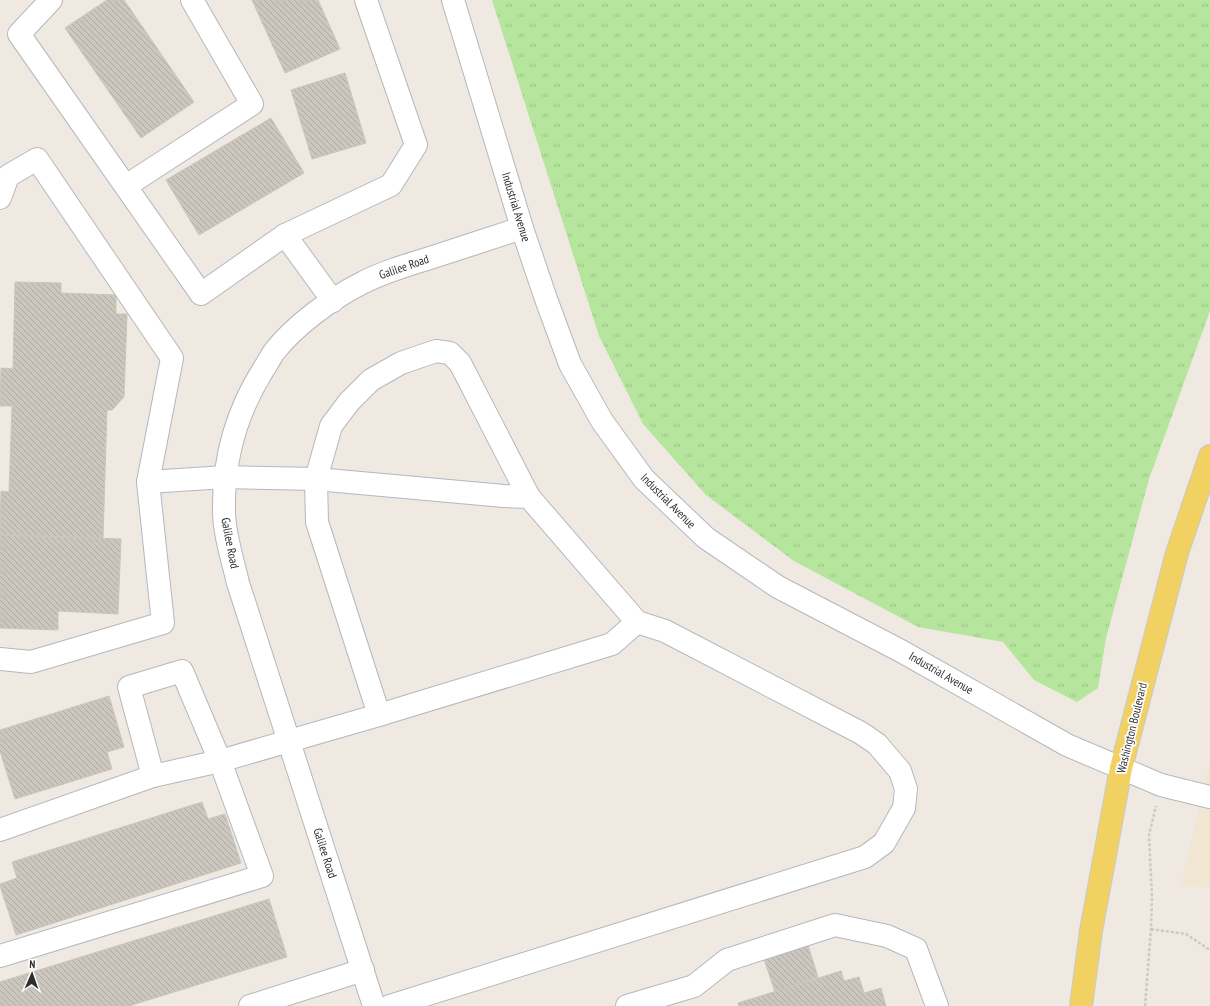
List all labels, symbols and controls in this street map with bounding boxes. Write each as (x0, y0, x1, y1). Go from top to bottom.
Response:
street label: Industrial Avenue (499, 170, 534, 243)
street label: Galilee Road (377, 251, 431, 282)
street label: Industrial Avenue (638, 470, 699, 531)
street label: Galilee Road (218, 516, 243, 570)
street label: Industrial Avenue (906, 648, 976, 697)
street label: Washington Boulevard (1113, 681, 1150, 775)
street label: Galilee Road (310, 826, 341, 880)
north arrow (12, 954, 52, 994)
text: N (29, 957, 36, 971)

